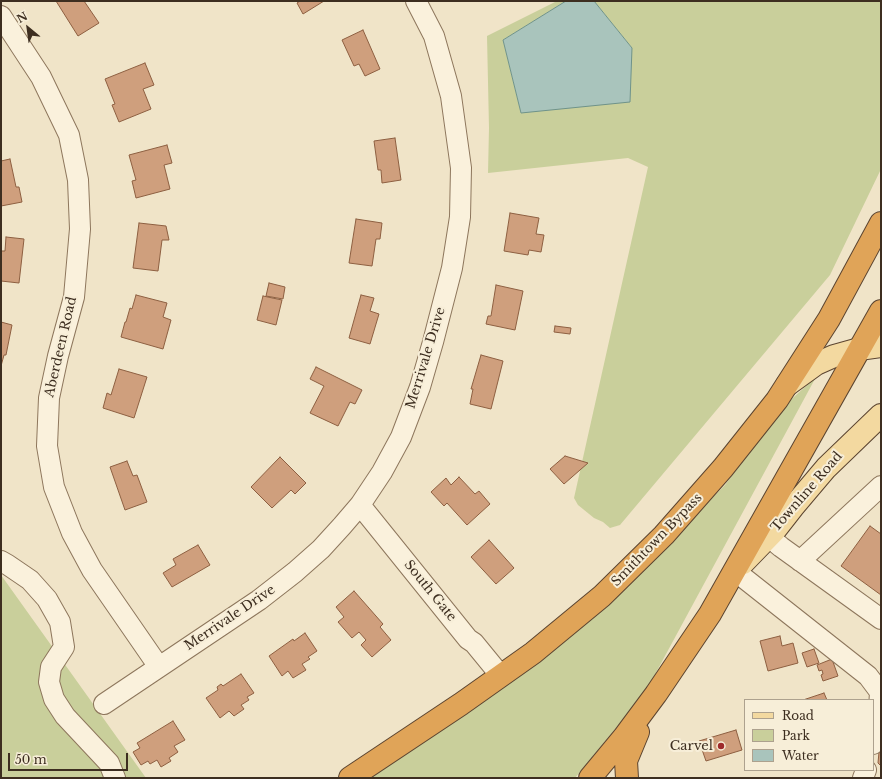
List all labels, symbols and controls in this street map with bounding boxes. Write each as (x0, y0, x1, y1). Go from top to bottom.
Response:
north arrow (8, 8, 48, 48)
text: N (14, 9, 30, 26)
street label: Aberdeen Road (42, 295, 80, 399)
street label: Merrivale Drive (403, 305, 449, 411)
street label: Townline Road (768, 449, 846, 535)
street label: Smithtown Bypass (609, 490, 705, 590)
street label: South Gate (401, 557, 459, 625)
street label: Merrivale Drive (182, 582, 278, 654)
legend (744, 699, 874, 771)
text: Road (782, 708, 814, 723)
text: Park (782, 728, 810, 743)
place label: Carvel (670, 738, 713, 754)
marker: Carvel (716, 741, 726, 751)
scale bar (10, 745, 130, 771)
text: Water (782, 748, 819, 763)
text: 50 m (15, 752, 47, 767)

